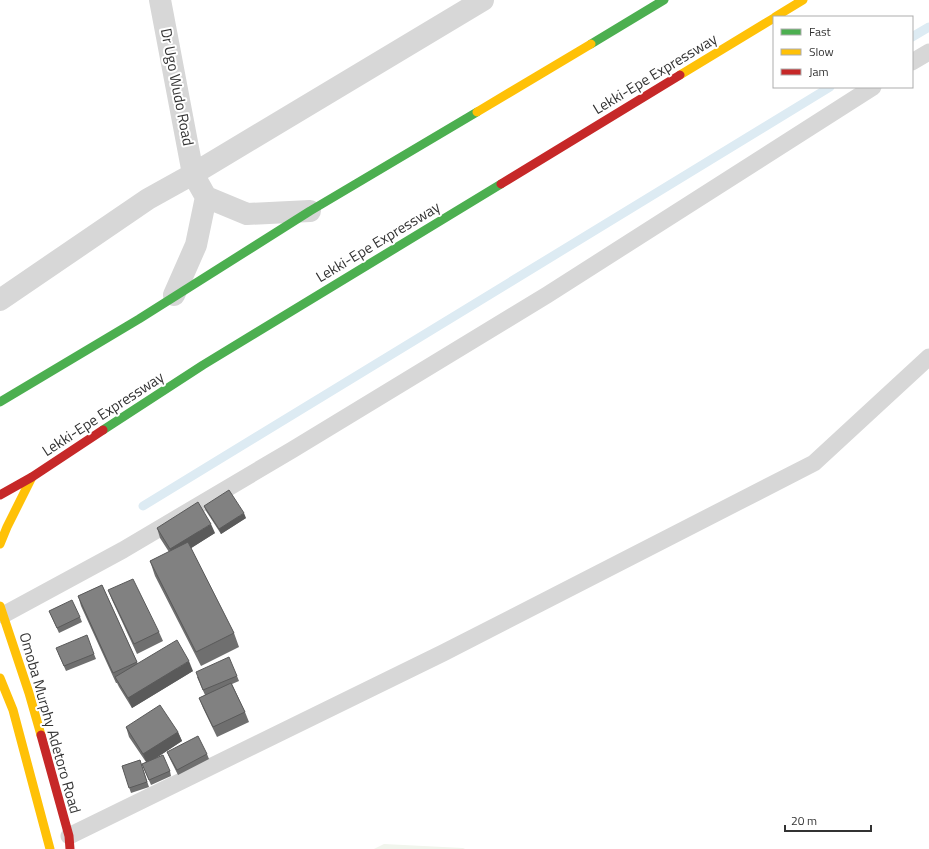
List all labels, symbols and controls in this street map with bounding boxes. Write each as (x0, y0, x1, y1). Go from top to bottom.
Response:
legend (773, 16, 913, 88)
text: Fast (809, 22, 832, 41)
street label: Dr Ugo Wudo Road (155, 26, 200, 148)
street label: Lekki-Epe Expressway (588, 27, 721, 120)
text: Slow (809, 42, 834, 61)
text: Jam (809, 62, 829, 81)
street label: Lekki-Epe Expressway (311, 195, 444, 288)
street label: Lekki-Epe Expressway (37, 365, 168, 462)
street label: Omoba Murphy Adetoro Road (14, 630, 87, 816)
scale bar (785, 807, 871, 833)
text: 20 m (791, 811, 817, 830)

